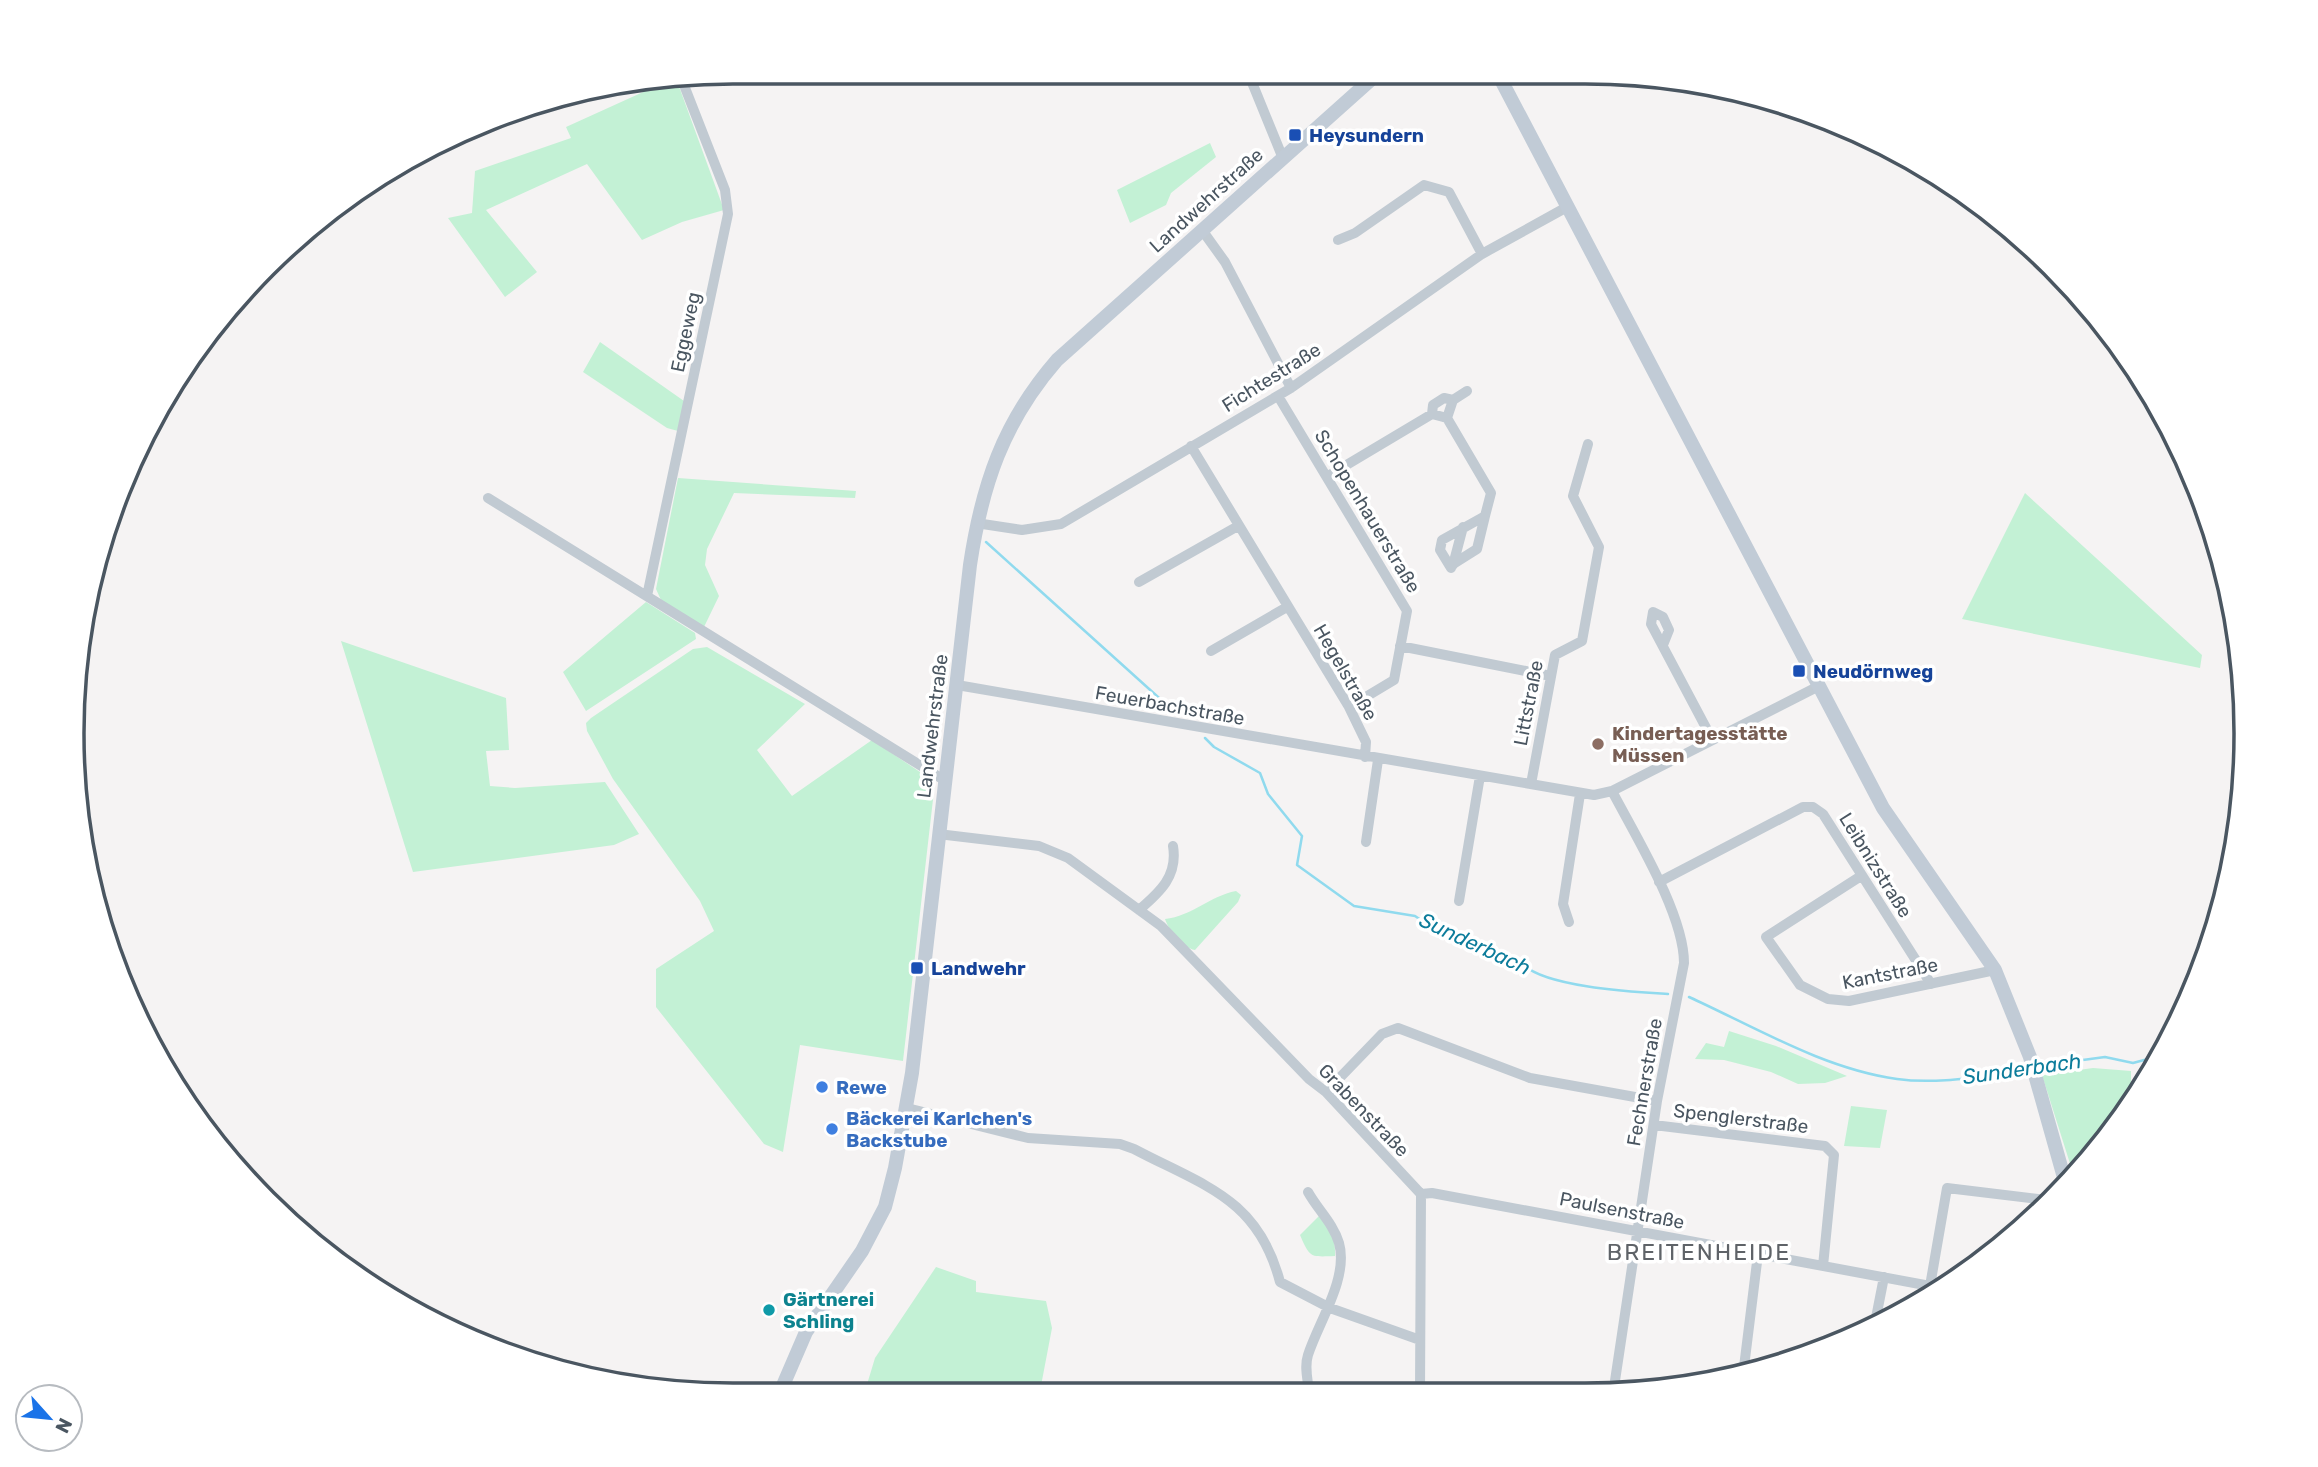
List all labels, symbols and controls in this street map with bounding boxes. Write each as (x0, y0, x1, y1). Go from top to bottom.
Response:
place label: Heysundern (1309, 124, 1424, 147)
marker: Heysundern (1287, 127, 1303, 143)
street label: Landwehrstraße (1145, 143, 1268, 257)
street label: Eggeweg (666, 290, 705, 374)
street label: Fichtestraße (1218, 338, 1325, 417)
street label: Schopenhauerstraße (1310, 426, 1425, 597)
street label: Hegelstraße (1309, 620, 1382, 724)
street label: Landwehrstraße (912, 653, 953, 799)
street label: Littstraße (1509, 658, 1548, 748)
place label: Neudörnweg (1813, 660, 1933, 683)
marker: Neudörnweg (1791, 663, 1807, 679)
street label: Feuerbachstraße (1093, 681, 1246, 730)
place label: Kindertagesstätte Müssen (1612, 722, 1788, 767)
marker: Kindertagesstätte Müssen (1590, 736, 1606, 752)
street label: Leibnizstraße (1834, 809, 1917, 922)
water label: Sunderbach (1416, 907, 1535, 980)
street label: Kantstraße (1840, 953, 1940, 994)
place label: Landwehr (931, 957, 1026, 980)
marker: Landwehr (909, 960, 925, 976)
street label: Fechnerstraße (1622, 1016, 1667, 1148)
water label: Sunderbach (1961, 1048, 2083, 1089)
street label: Grabenstraße (1314, 1059, 1414, 1162)
place label: Rewe (836, 1076, 887, 1099)
marker: Rewe (814, 1079, 830, 1095)
street label: Spenglerstraße (1672, 1099, 1810, 1138)
place label: Bäckerei Karlchen's Backstube (846, 1107, 1032, 1152)
marker: Bäckerei Karlchen's Backstube (824, 1121, 840, 1137)
street label: Paulsenstraße (1557, 1187, 1686, 1234)
district label: BREITENHEIDE (1607, 1238, 1791, 1266)
place label: Gärtnerei Schling (783, 1288, 874, 1333)
marker: Gärtnerei Schling (761, 1302, 777, 1318)
north arrow (14, 1383, 84, 1453)
text: N (50, 1414, 77, 1437)

